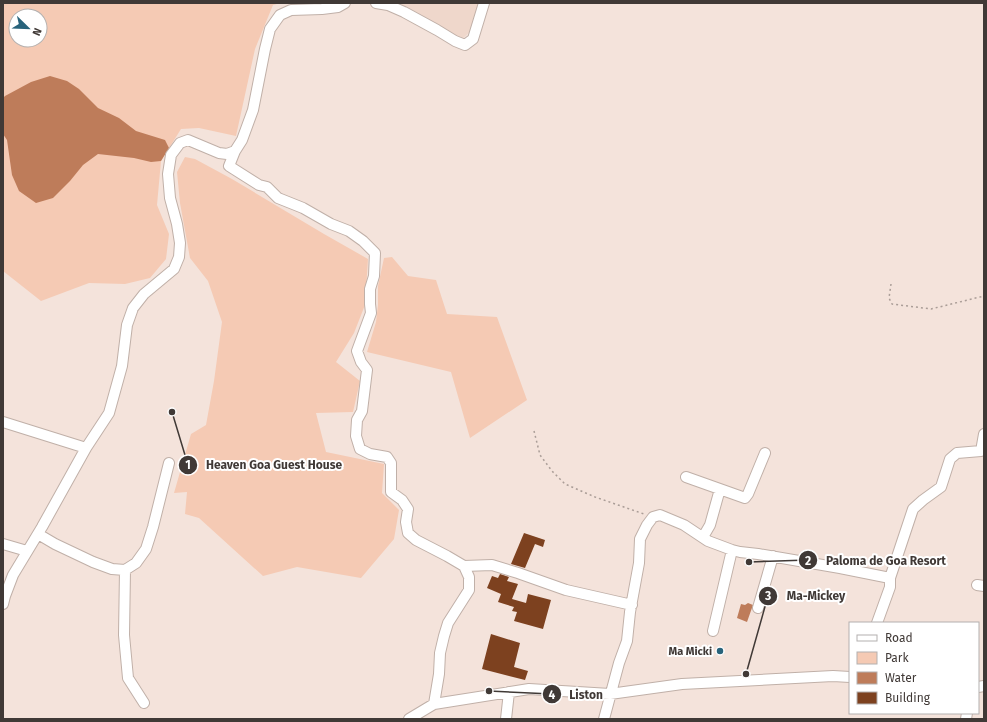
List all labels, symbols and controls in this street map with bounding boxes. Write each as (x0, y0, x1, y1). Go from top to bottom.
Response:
north arrow (8, 8, 48, 48)
text: N (29, 26, 44, 38)
callout: Heaven Goa Guest House (178, 453, 350, 477)
text: 1 (185, 458, 191, 472)
text: Heaven Goa Guest House (206, 458, 342, 472)
callout: Paloma de Goa Resort (798, 548, 954, 572)
text: 2 (805, 554, 811, 568)
text: Paloma de Goa Resort (826, 554, 946, 568)
callout: Ma-Mickey (758, 584, 853, 608)
text: 3 (764, 589, 771, 603)
text: Ma-Mickey (787, 589, 846, 603)
legend (849, 622, 979, 714)
text: Road (885, 631, 913, 645)
place label: Ma Micki (669, 645, 712, 658)
marker: Ma Micki (715, 646, 725, 656)
text: Park (885, 651, 909, 665)
text: Water (885, 671, 917, 685)
callout: Liston (542, 682, 611, 706)
text: 4 (549, 688, 556, 702)
text: Liston (569, 688, 603, 702)
text: Building (885, 691, 931, 705)

